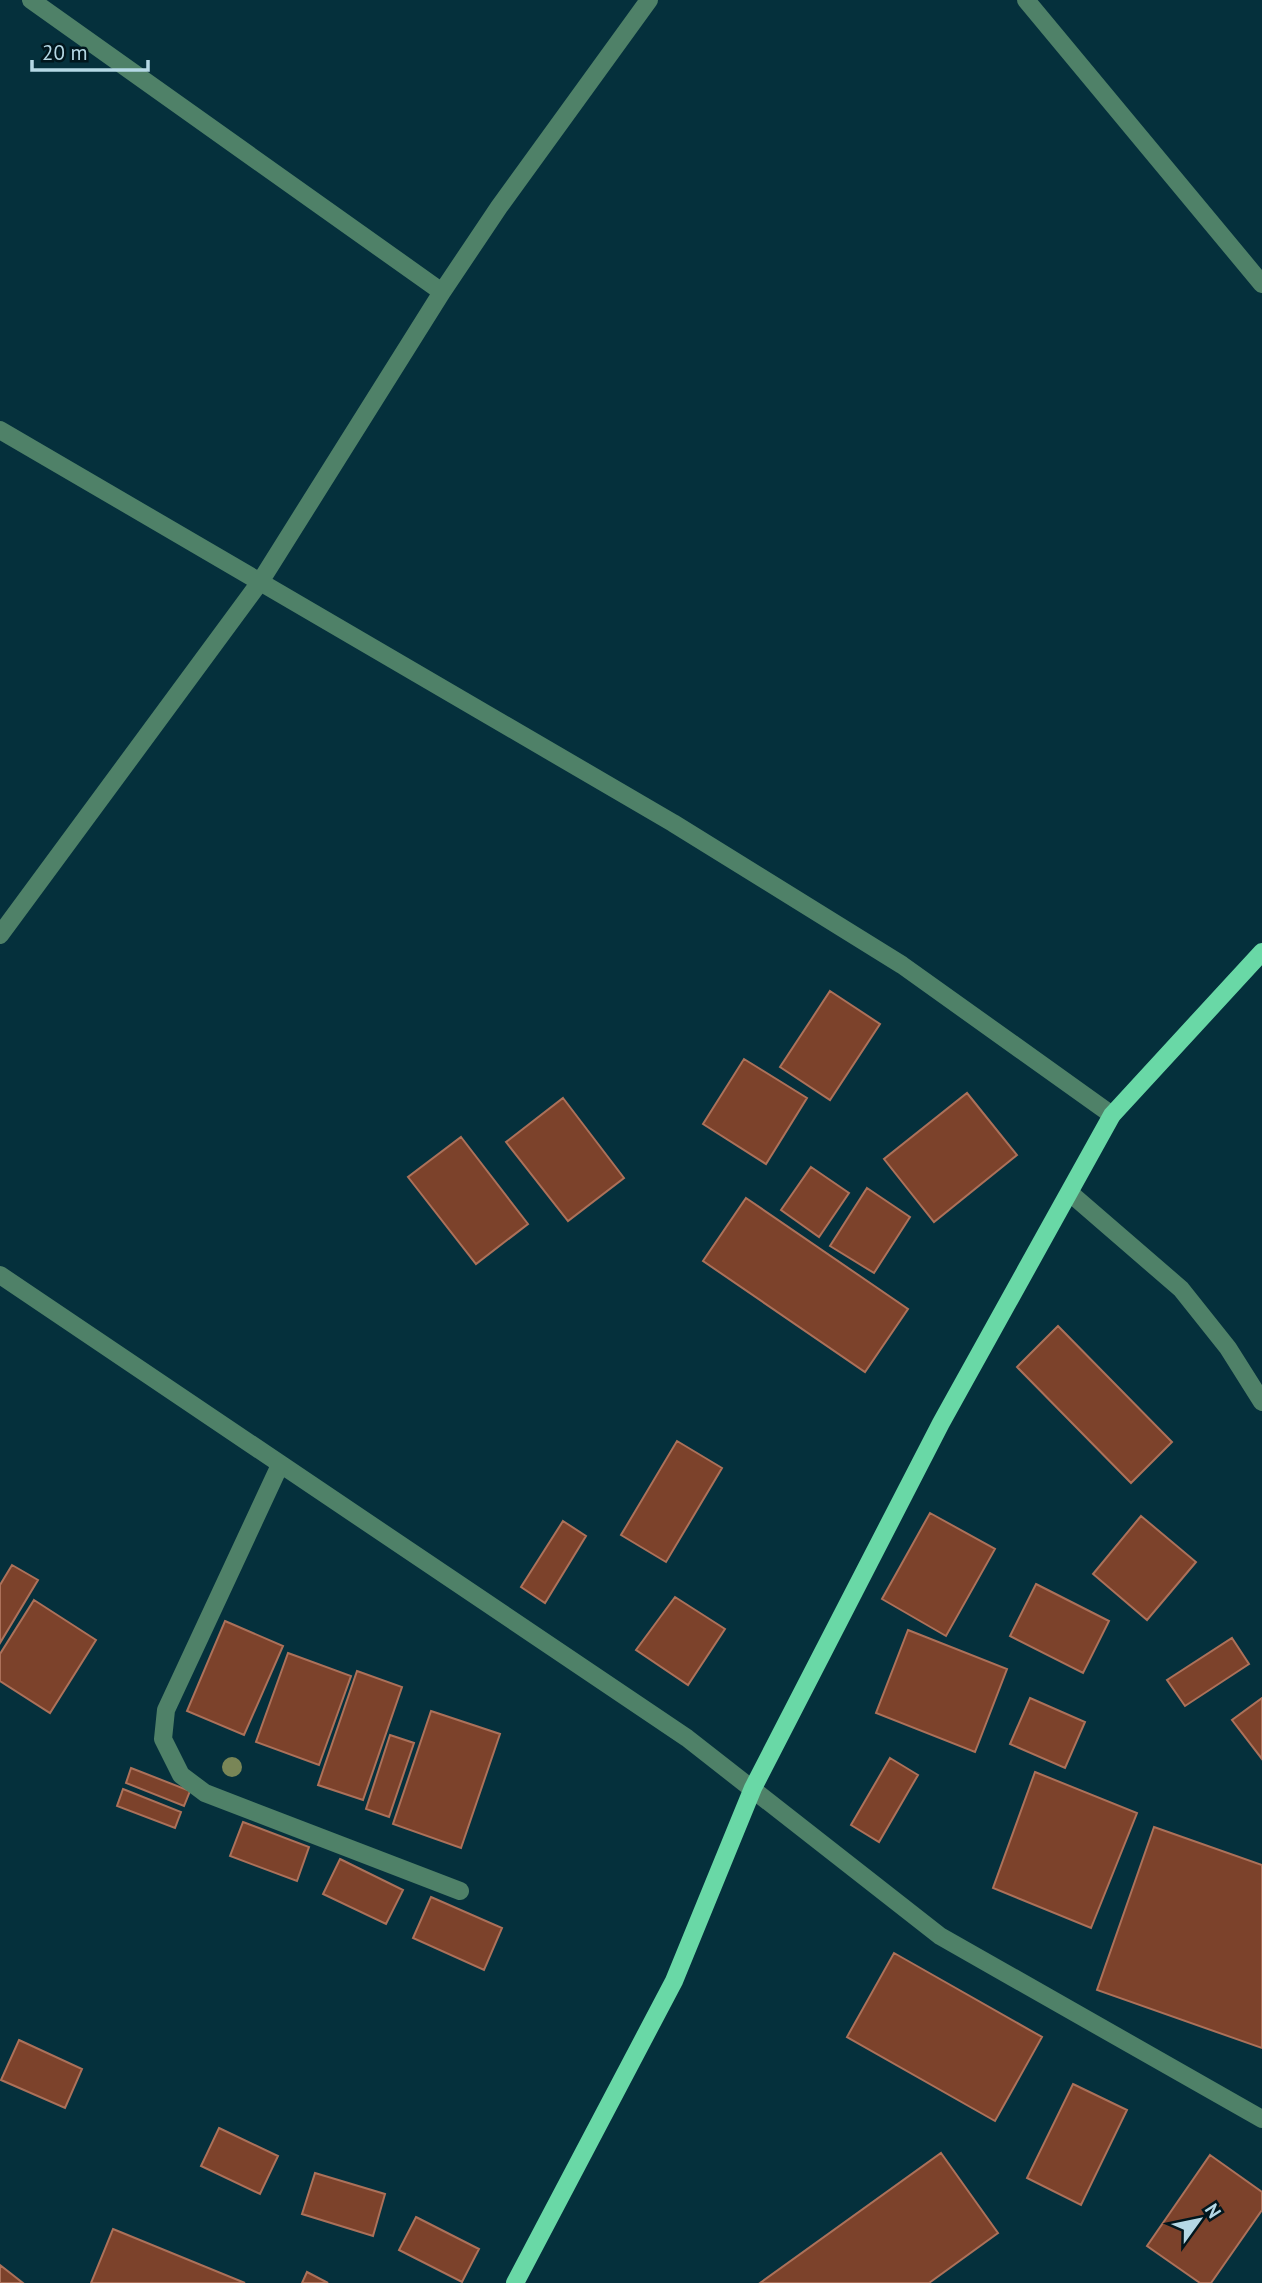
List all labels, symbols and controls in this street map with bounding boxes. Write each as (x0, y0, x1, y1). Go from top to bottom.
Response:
scale bar (32, 28, 147, 72)
text: 20 m (42, 39, 88, 66)
north arrow (1164, 2185, 1234, 2255)
text: N (1200, 2199, 1227, 2223)

